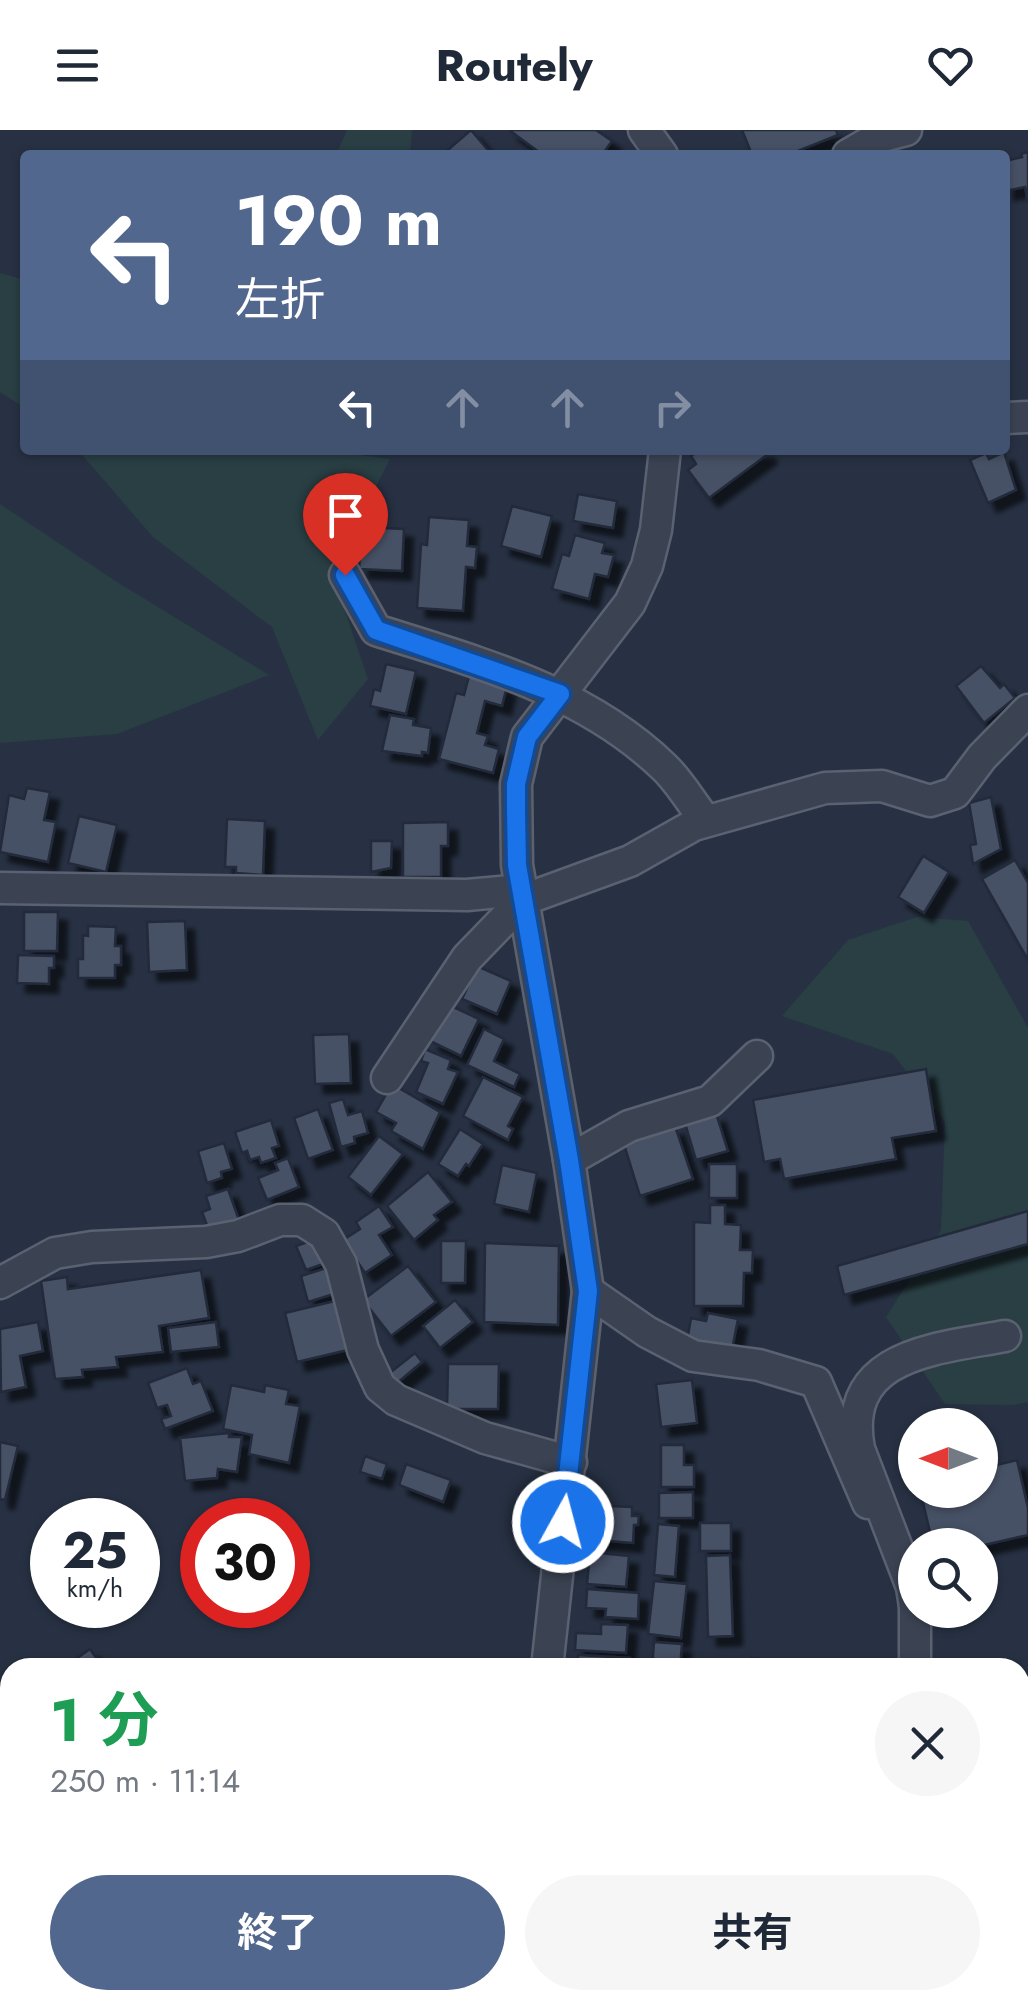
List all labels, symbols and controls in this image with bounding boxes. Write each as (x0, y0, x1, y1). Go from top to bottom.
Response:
text: Routely (435, 33, 593, 98)
icon: menu (50, 38, 105, 93)
icon: heart (923, 38, 978, 93)
text: 190 m (235, 170, 442, 271)
icon: left (70, 190, 200, 320)
text: 左折 (235, 267, 325, 332)
icon: left (330, 380, 385, 435)
icon: ahead (435, 380, 490, 435)
icon: ahead (540, 380, 595, 435)
icon: right (645, 380, 700, 435)
pin (303, 473, 388, 576)
icon: arrive (318, 488, 373, 543)
north arrow (898, 1408, 998, 1508)
map controls (898, 1408, 998, 1628)
position arrow (511, 1470, 615, 1574)
speed limit sign: 30 (180, 1498, 310, 1628)
text: 25 (62, 1514, 128, 1587)
button: search (898, 1528, 998, 1628)
text: km/h (67, 1570, 123, 1606)
text: 1 分 (50, 1677, 159, 1764)
button: close (875, 1691, 980, 1796)
text: 250 m · 11:14 (50, 1758, 240, 1804)
button: 終了 (50, 1875, 505, 1990)
button: 共有 (525, 1875, 980, 1990)

